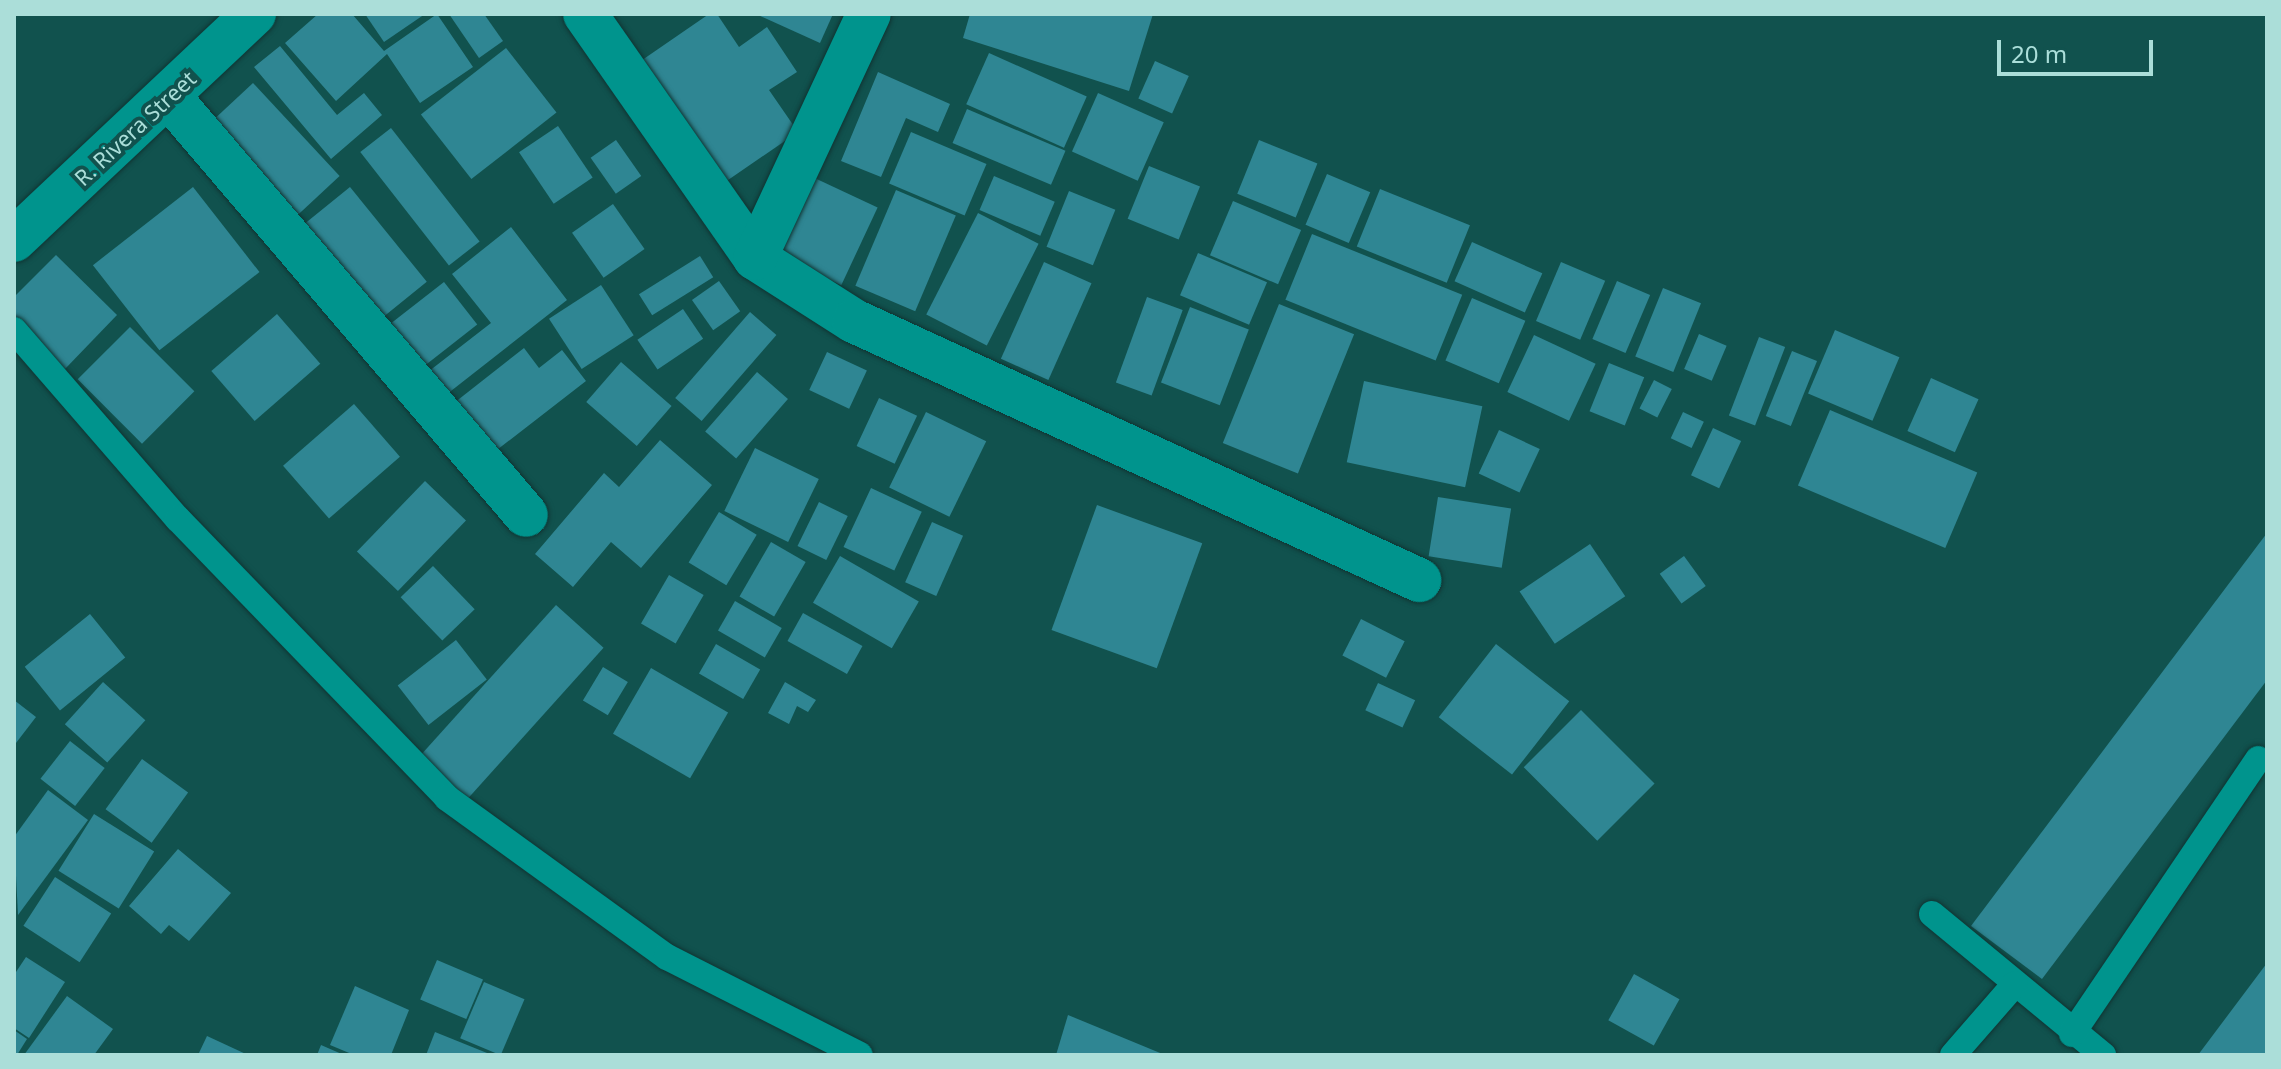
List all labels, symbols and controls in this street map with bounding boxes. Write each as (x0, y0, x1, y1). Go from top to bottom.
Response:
scale bar (2001, 24, 2157, 74)
text: 20 m (2011, 37, 2067, 70)
street label: R. Rivera Street (69, 65, 201, 191)

